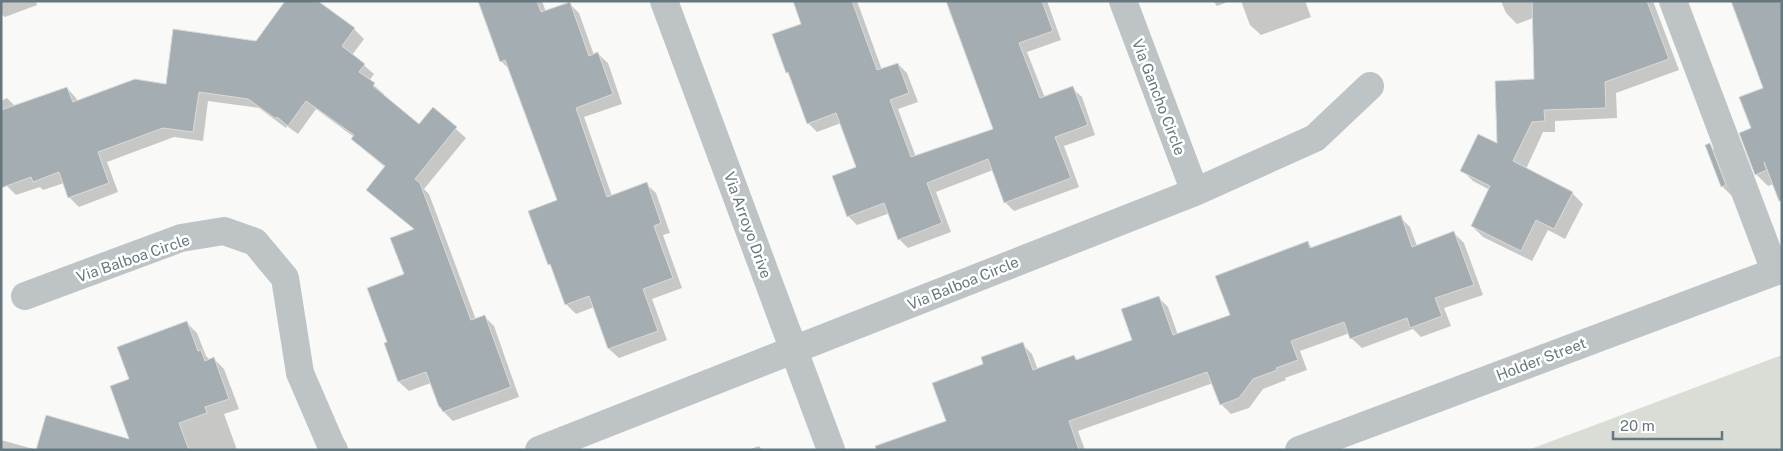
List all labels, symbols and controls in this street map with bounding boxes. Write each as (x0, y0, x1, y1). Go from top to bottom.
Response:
street label: Via Gancho Circle (1129, 37, 1189, 157)
street label: Via Arroyo Drive (721, 169, 775, 281)
street label: Via Balboa Circle (74, 231, 192, 285)
street label: Via Balboa Circle (905, 253, 1021, 313)
street label: Holder Street (1494, 334, 1588, 384)
scale bar (1613, 408, 1722, 440)
text: 20 m (1620, 417, 1655, 434)

